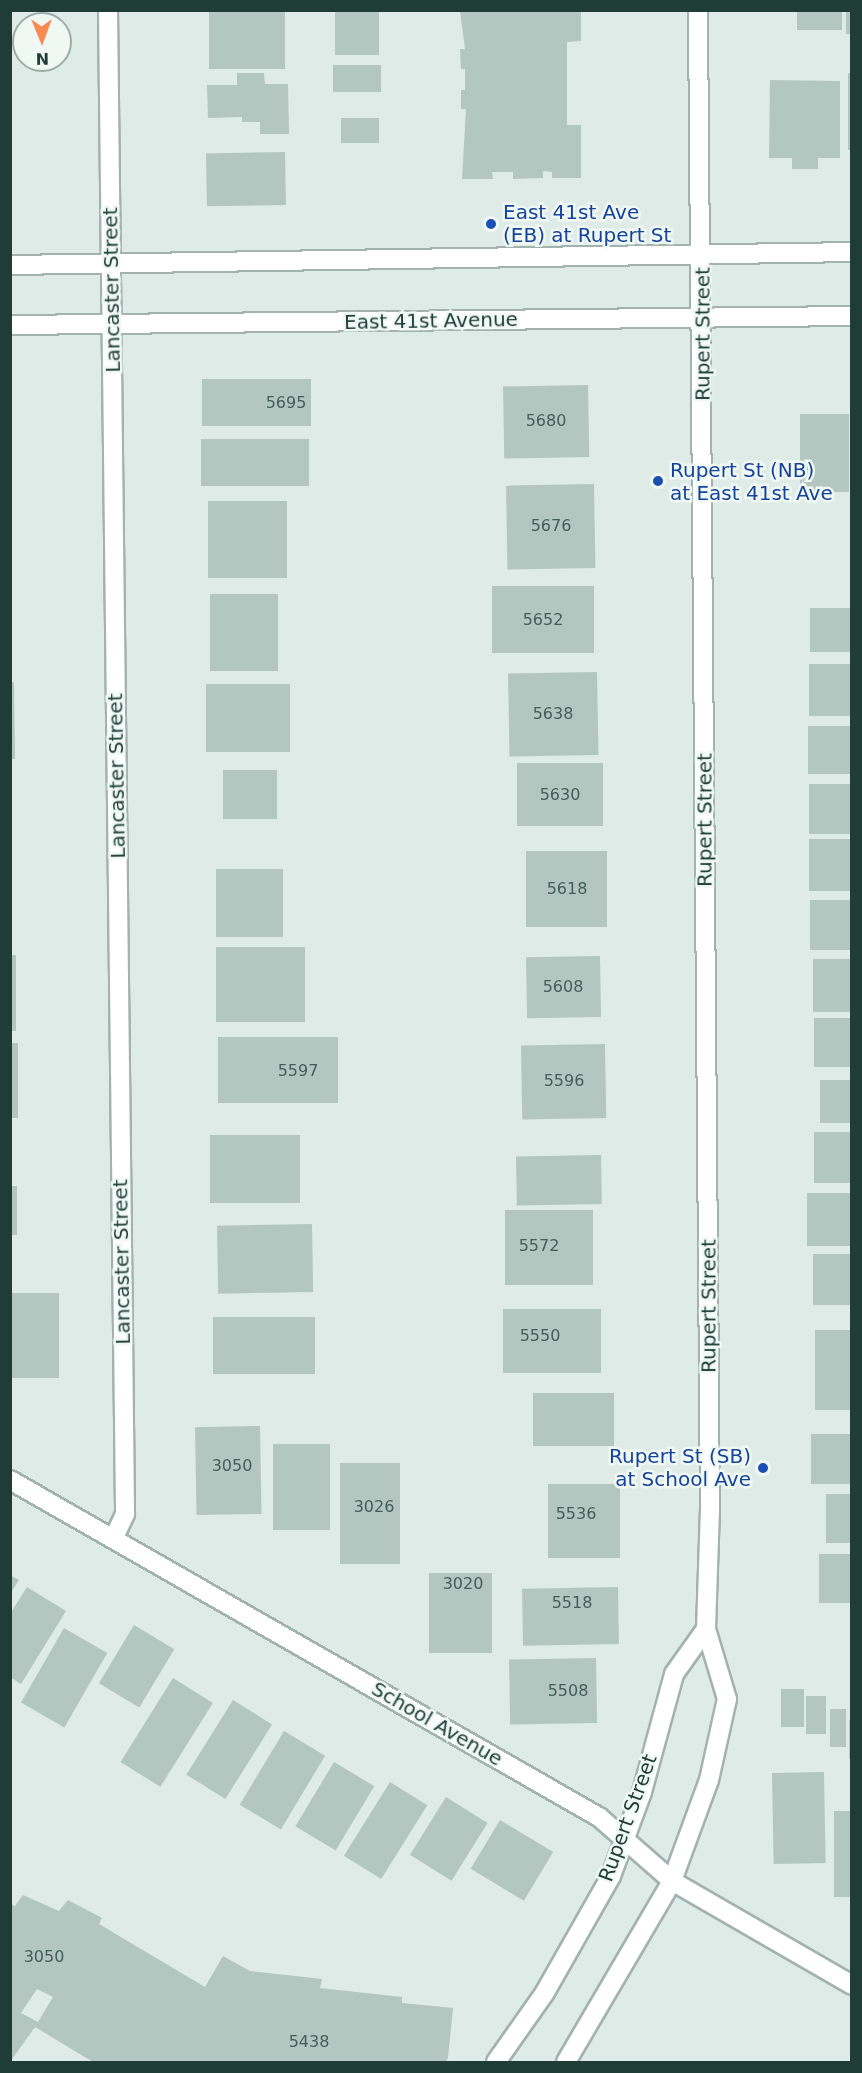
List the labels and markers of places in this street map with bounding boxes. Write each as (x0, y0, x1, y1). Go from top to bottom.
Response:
place label: East 41st Ave (EB) at Rupert St (503, 201, 671, 248)
marker: East 41st Ave (EB) at Rupert St (484, 217, 498, 231)
place label: Rupert St (NB) at East 41st Ave (670, 458, 833, 505)
marker: Rupert St (NB) at East 41st Ave (651, 474, 665, 488)
place label: Rupert St (SB) at School Ave (609, 1444, 751, 1491)
marker: Rupert St (SB) at School Ave (756, 1461, 770, 1475)

